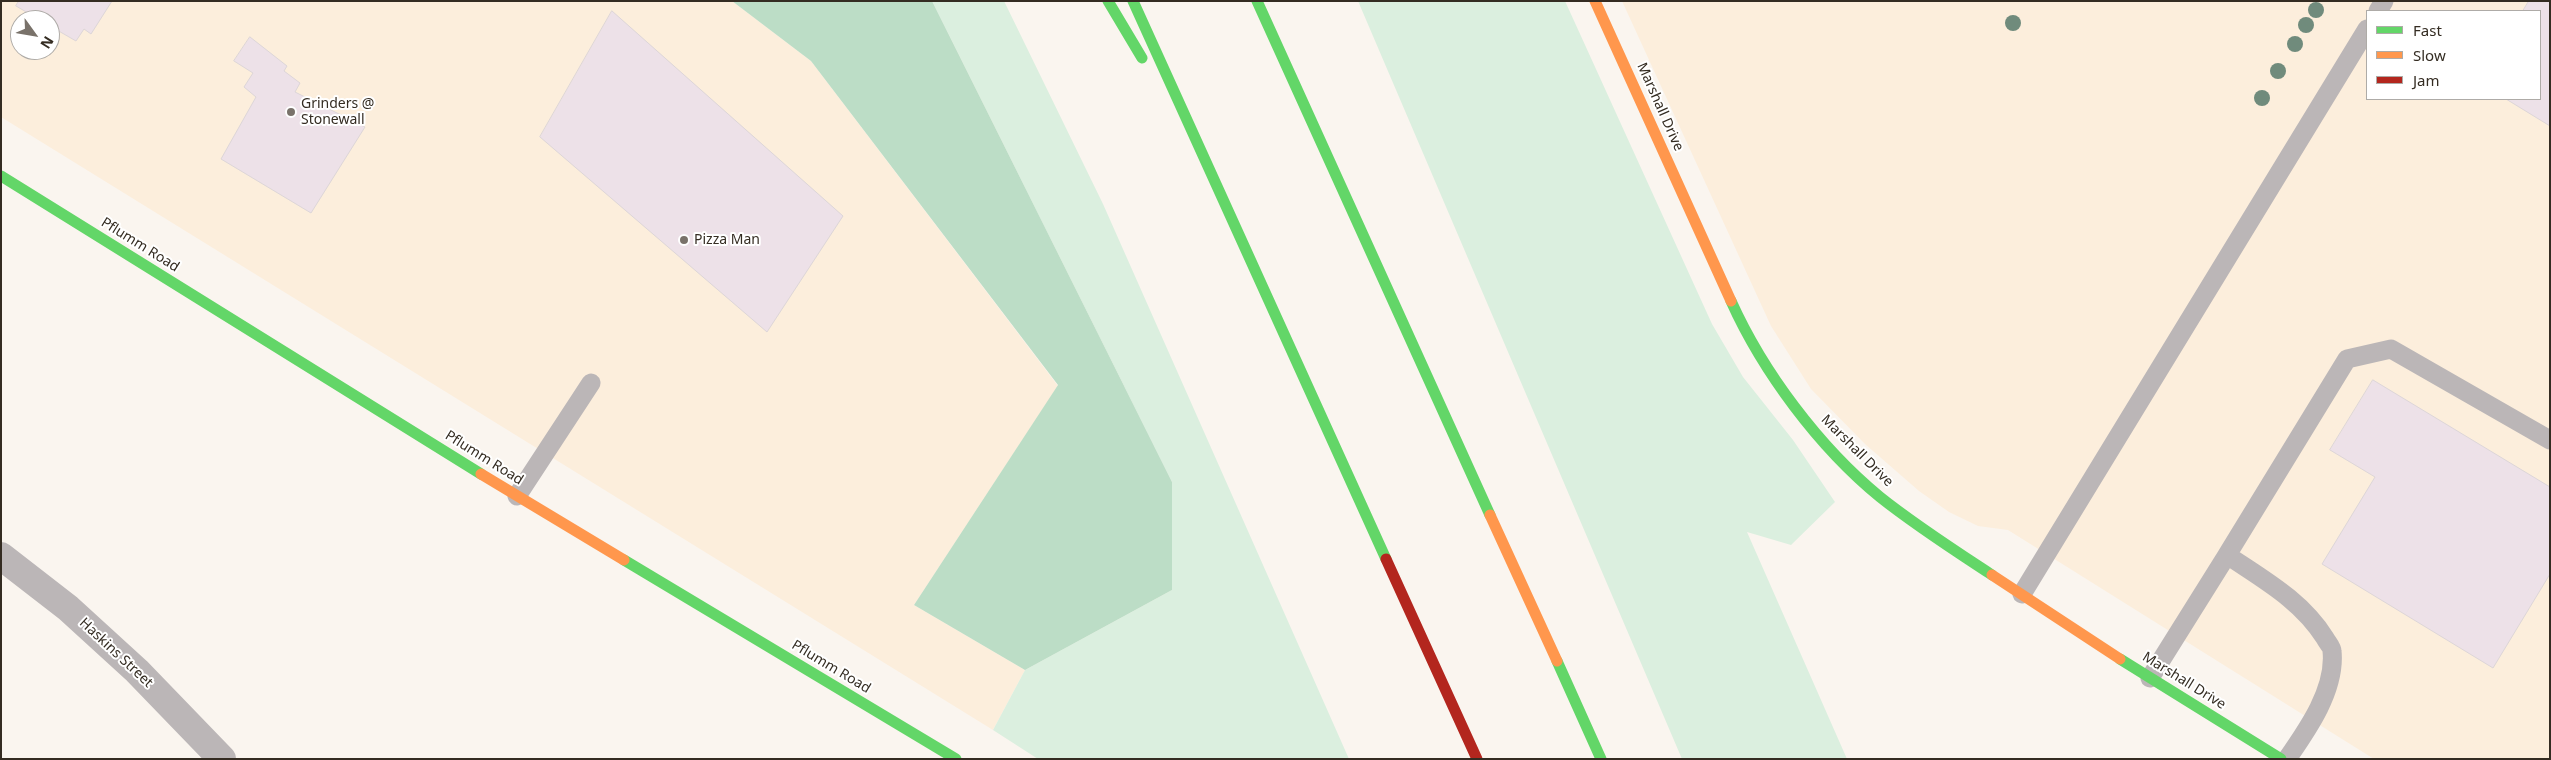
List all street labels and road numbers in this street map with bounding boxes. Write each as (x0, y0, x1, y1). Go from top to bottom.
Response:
street label: Marshall Drive (1633, 60, 1687, 154)
street label: Pflumm Road (98, 214, 182, 276)
street label: Marshall Drive (1817, 411, 1897, 491)
street label: Pflumm Road (442, 427, 526, 489)
street label: Haskins Street (76, 615, 156, 691)
street label: Pflumm Road (789, 637, 873, 697)
street label: Marshall Drive (2139, 649, 2229, 713)

